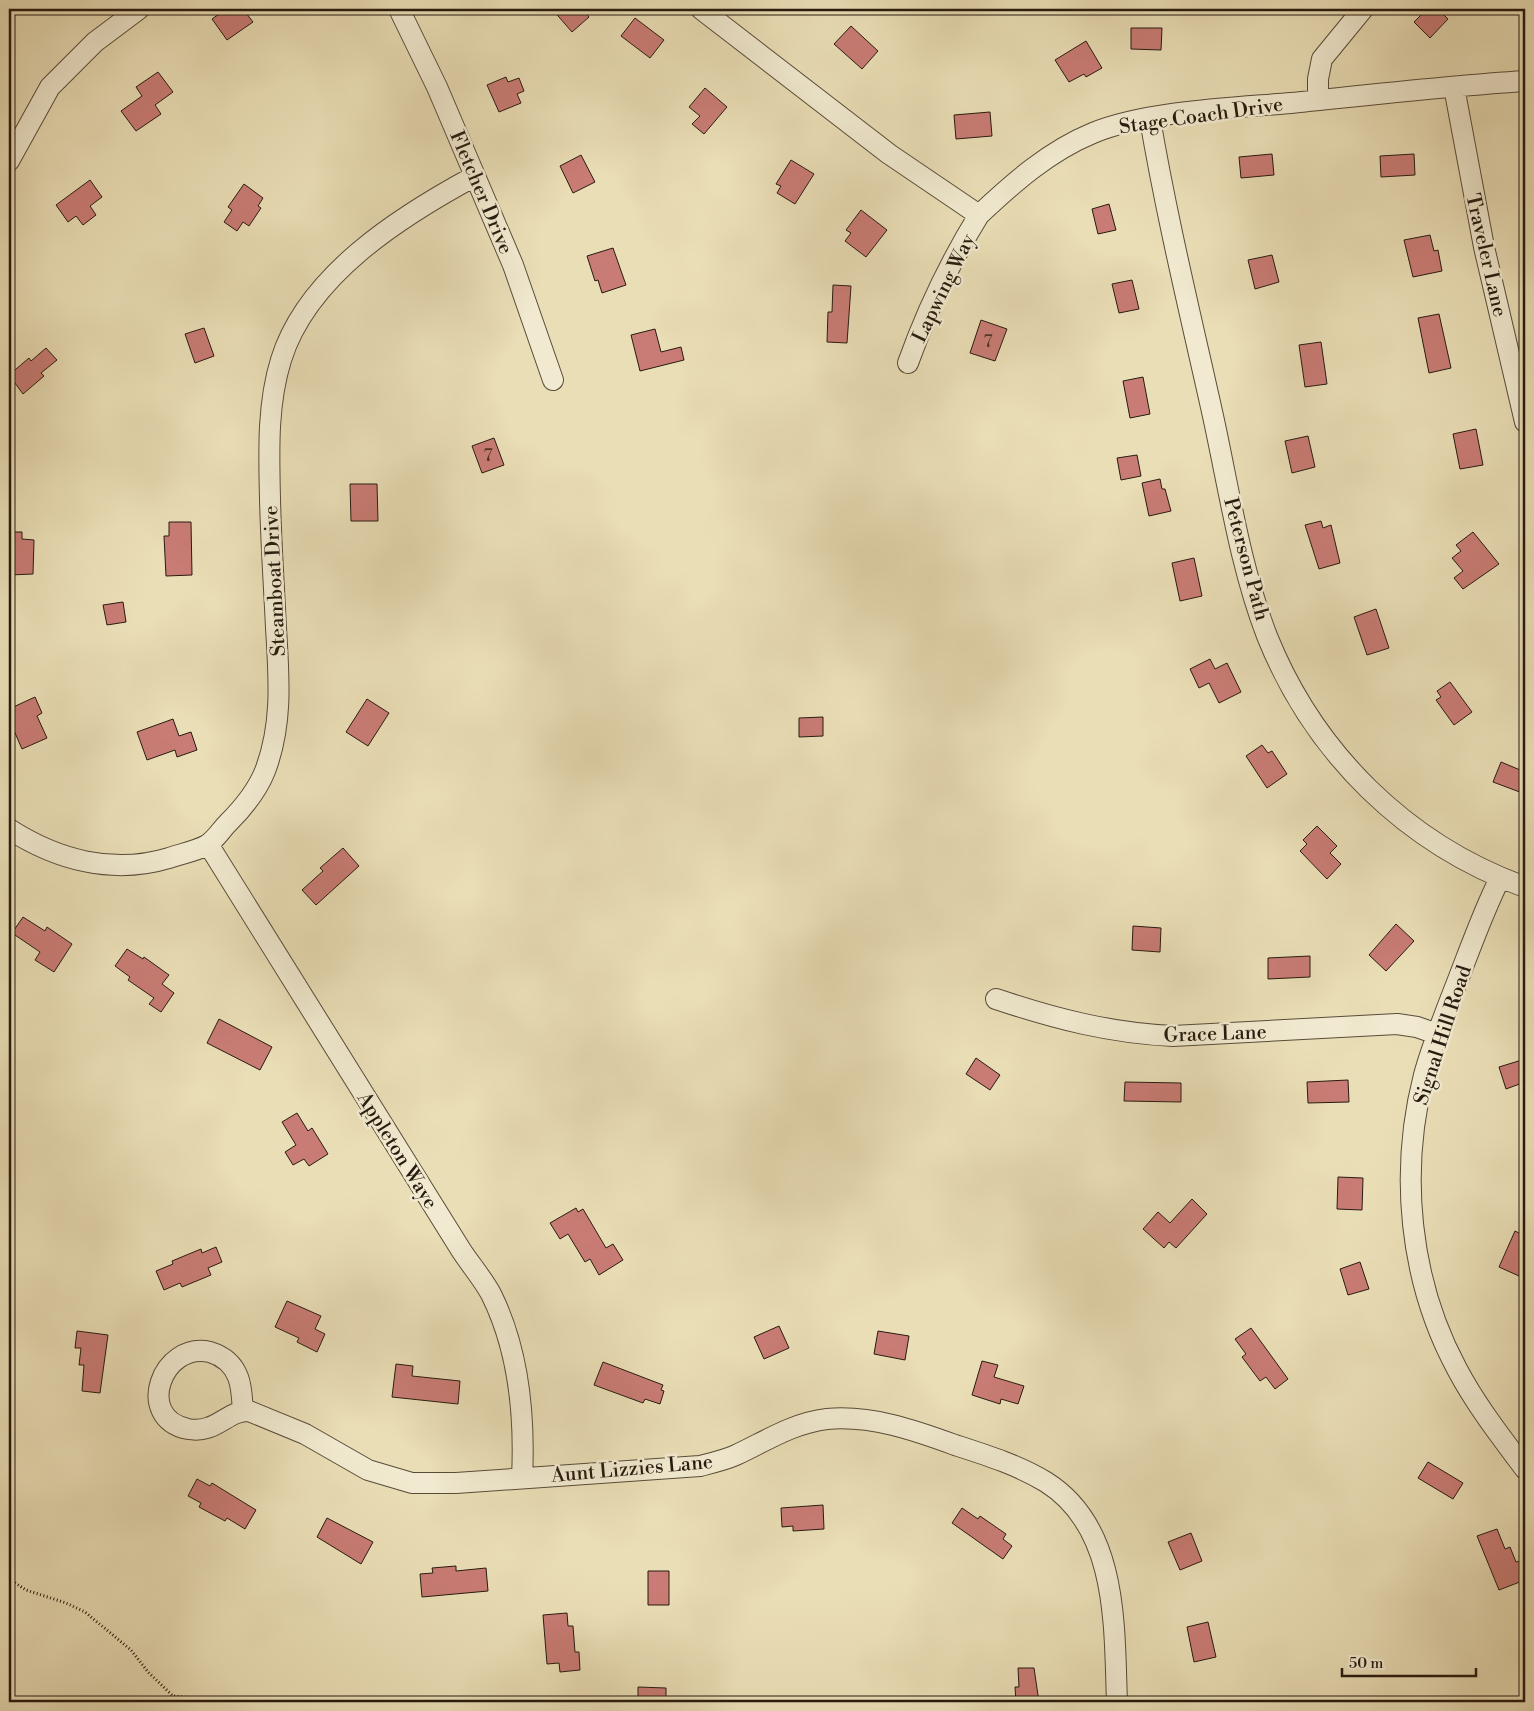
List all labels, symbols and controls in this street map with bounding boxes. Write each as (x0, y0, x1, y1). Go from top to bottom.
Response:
street label: Stage Coach Drive (1118, 93, 1285, 140)
street label: Fletcher Drive (443, 127, 518, 258)
street label: Traveler Lane (1459, 191, 1512, 319)
street label: Lapwing Way (907, 230, 982, 347)
house number: 7 (983, 330, 993, 353)
house number: 7 (483, 444, 493, 467)
street label: Peterson Path (1217, 495, 1274, 624)
street label: Steamboat Drive (259, 505, 292, 657)
street label: Signal Hill Road (1409, 962, 1478, 1109)
street label: Grace Lane (1163, 1020, 1267, 1049)
street label: Appleton Waye (350, 1087, 443, 1214)
street label: Aunt Lizzies Lane (549, 1450, 714, 1489)
scale bar (1342, 1646, 1475, 1678)
text: 50 m (1349, 1654, 1383, 1673)

